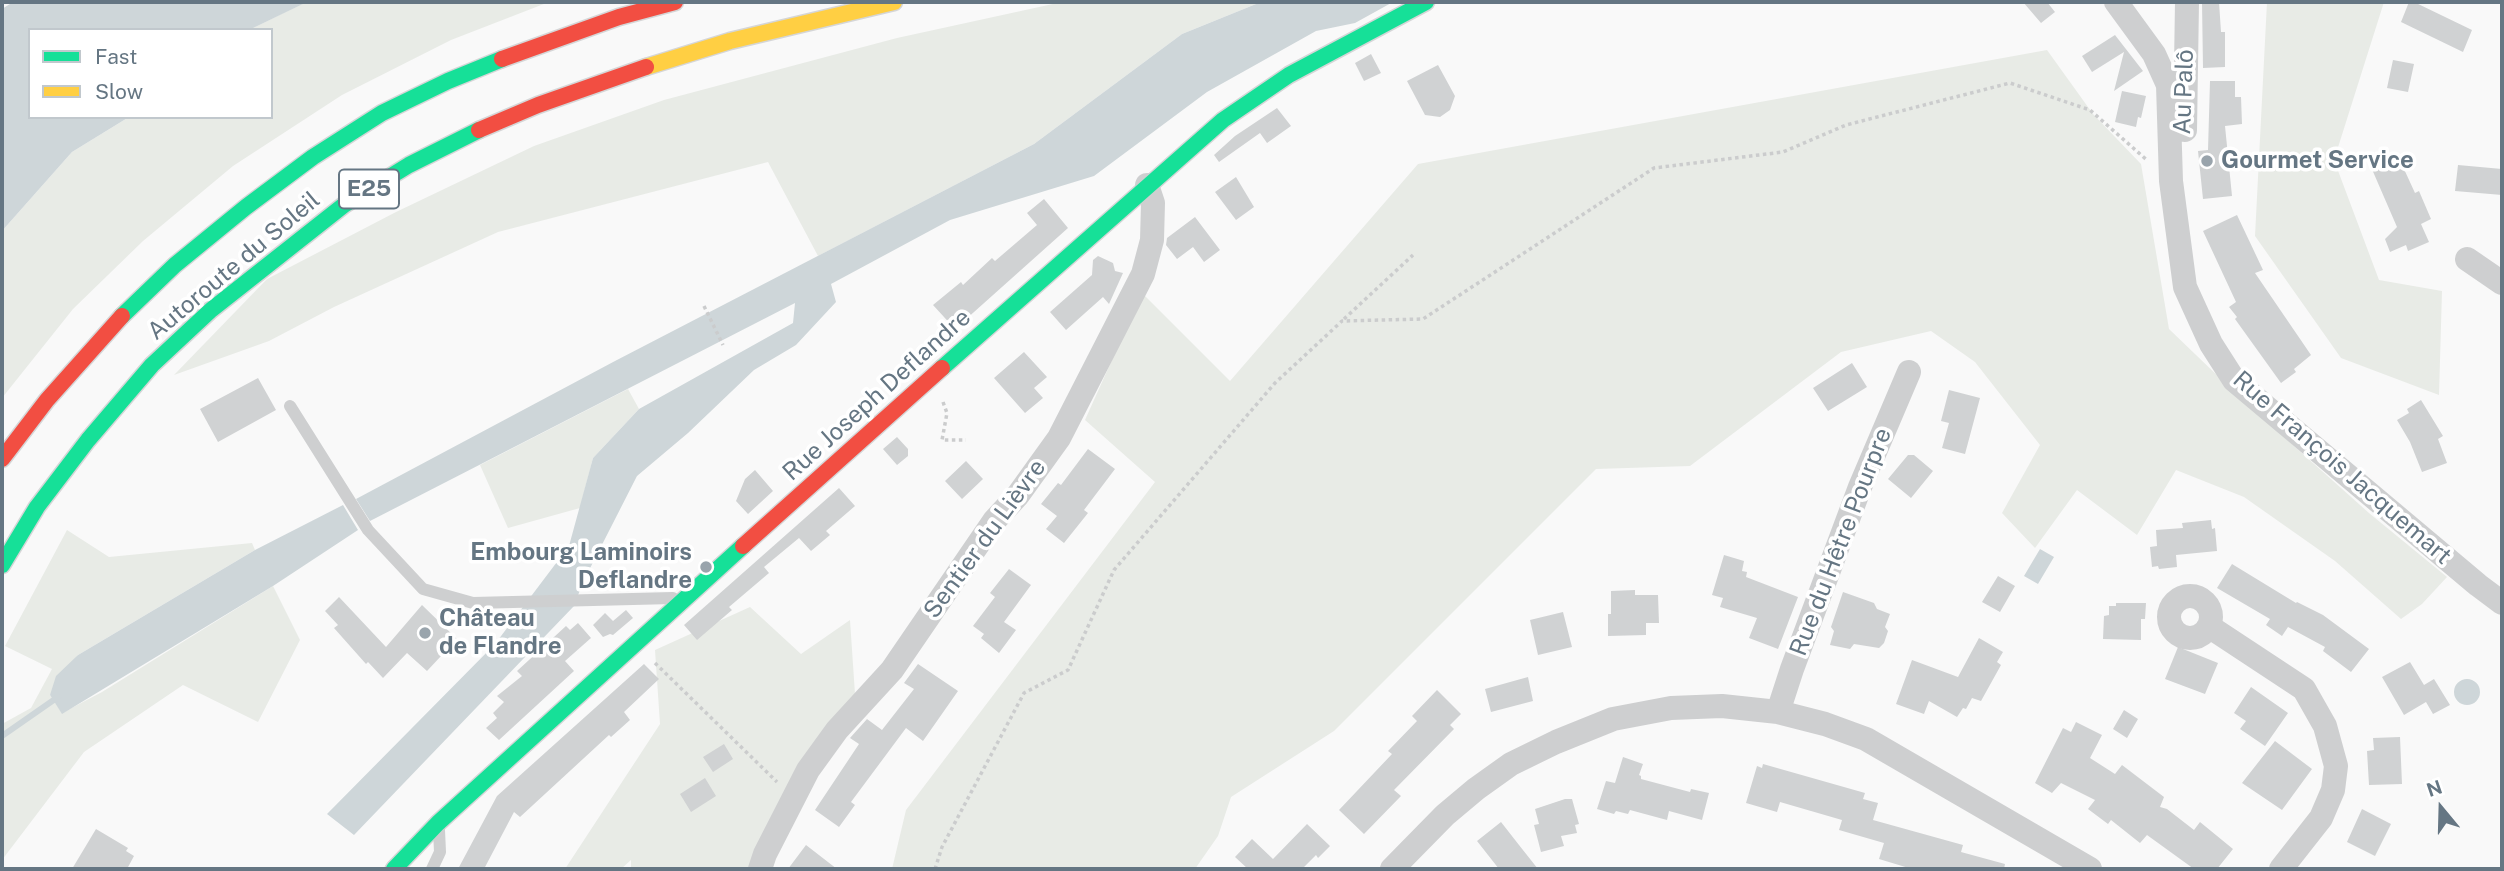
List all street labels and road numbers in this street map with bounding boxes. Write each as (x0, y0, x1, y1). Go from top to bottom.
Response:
street label: Au Palô (2168, 49, 2200, 135)
road number: E25 (339, 170, 399, 208)
street label: Autoroute du Soleil (142, 186, 326, 346)
street label: Rue Joseph Deflandre (777, 303, 977, 487)
street label: Rue François Jacquemart (2227, 365, 2457, 571)
street label: Rue du Hêtre Pourpre (1784, 424, 1898, 660)
street label: Sentier du Lièvre (918, 454, 1052, 624)

